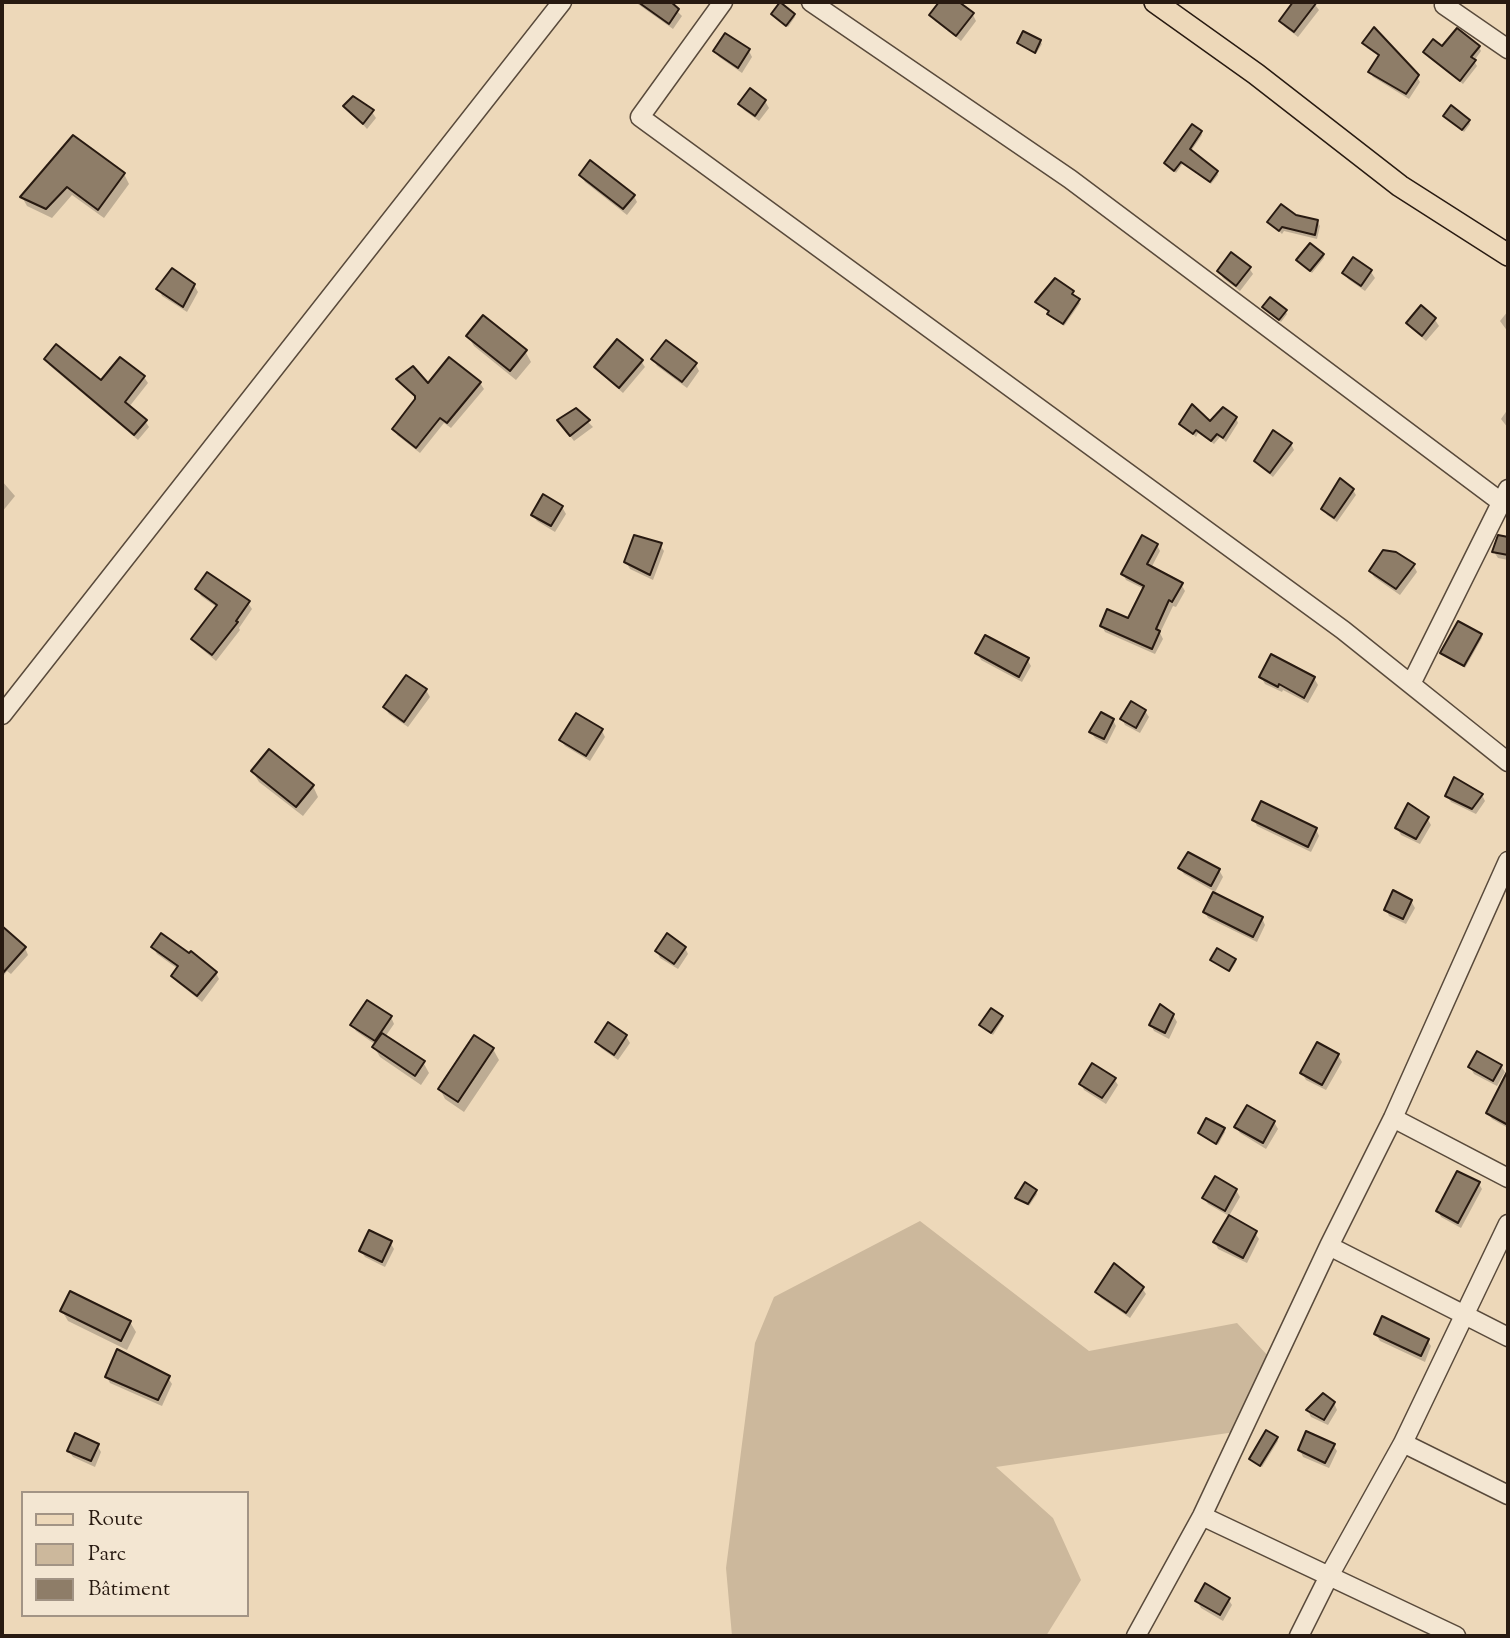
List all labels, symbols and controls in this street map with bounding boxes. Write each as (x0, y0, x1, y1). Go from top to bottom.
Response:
legend (21, 1491, 248, 1617)
text: Route (88, 1505, 143, 1535)
text: Parc (88, 1540, 126, 1570)
text: Bâtiment (88, 1575, 170, 1605)

